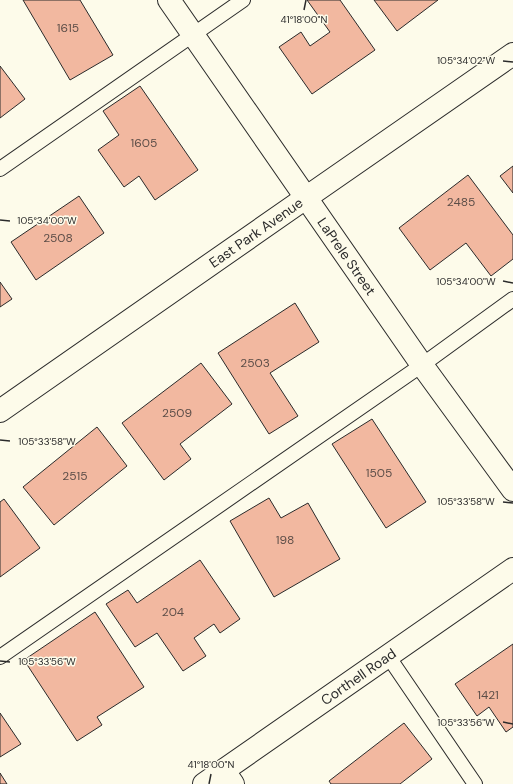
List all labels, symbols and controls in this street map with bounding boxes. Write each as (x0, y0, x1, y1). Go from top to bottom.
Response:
text: 41°18'00"N (281, 13, 328, 26)
house number: 1615 (57, 20, 79, 36)
text: 105°34'02"W (437, 54, 495, 67)
house number: 1605 (131, 135, 157, 151)
street label: East Park Avenue (205, 194, 306, 272)
house number: 2485 (447, 194, 475, 210)
text: 105°34'00"W (17, 214, 77, 227)
street label: LaPrele Street (314, 214, 380, 299)
house number: 2508 (43, 230, 73, 246)
text: 105°34'00"W (436, 275, 496, 288)
house number: 2503 (240, 355, 270, 371)
house number: 2509 (162, 405, 192, 421)
text: 105°33'58"W (18, 435, 76, 448)
house number: 1505 (366, 465, 392, 481)
house number: 2515 (62, 468, 88, 484)
text: 105°33'58"W (437, 495, 495, 508)
house number: 198 (276, 532, 294, 548)
house number: 204 (162, 604, 184, 620)
street label: Corthell Road (317, 644, 399, 709)
text: 105°33'56"W (18, 655, 76, 668)
house number: 1421 (477, 687, 499, 703)
text: 105°33'56"W (437, 716, 495, 729)
text: 41°18'00"N (188, 758, 235, 771)

